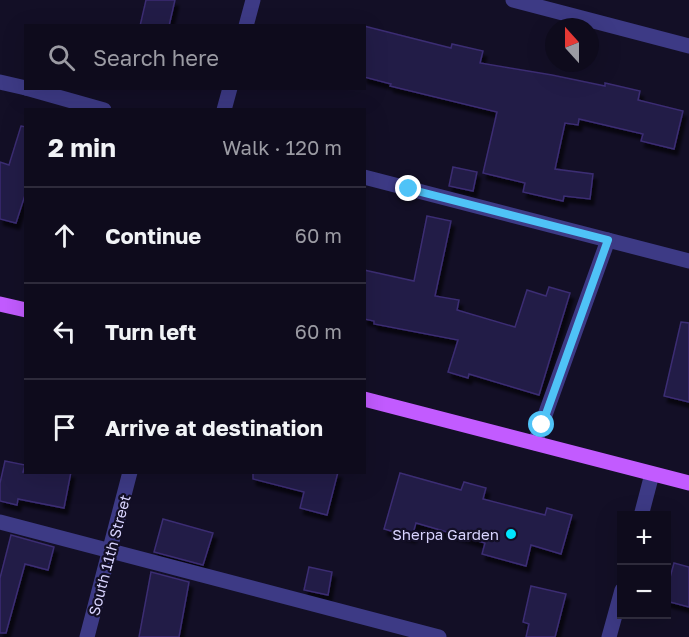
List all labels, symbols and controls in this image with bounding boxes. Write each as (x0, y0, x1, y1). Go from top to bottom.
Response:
north arrow (545, 18, 599, 72)
search box (24, 24, 366, 90)
icon: search (45, 41, 78, 74)
text: Search here (93, 44, 219, 71)
text: 2 min (48, 132, 116, 163)
text: Walk · 120 m (222, 135, 342, 159)
route end (395, 175, 421, 201)
icon: ahead (48, 219, 81, 252)
text: Continue (105, 222, 201, 249)
text: 60 m (295, 223, 342, 247)
icon: left (48, 315, 81, 348)
text: Turn left (105, 318, 196, 345)
text: 60 m (295, 319, 342, 343)
icon: arrive (48, 411, 81, 444)
route start (528, 411, 554, 437)
text: Arrive at destination (105, 414, 323, 441)
street label: South 11th Street (84, 493, 134, 617)
map controls (617, 511, 671, 619)
button: + (617, 511, 671, 565)
place label: Sherpa Garden (392, 525, 499, 543)
marker: Sherpa Garden (504, 527, 518, 541)
button: − (617, 565, 671, 619)

